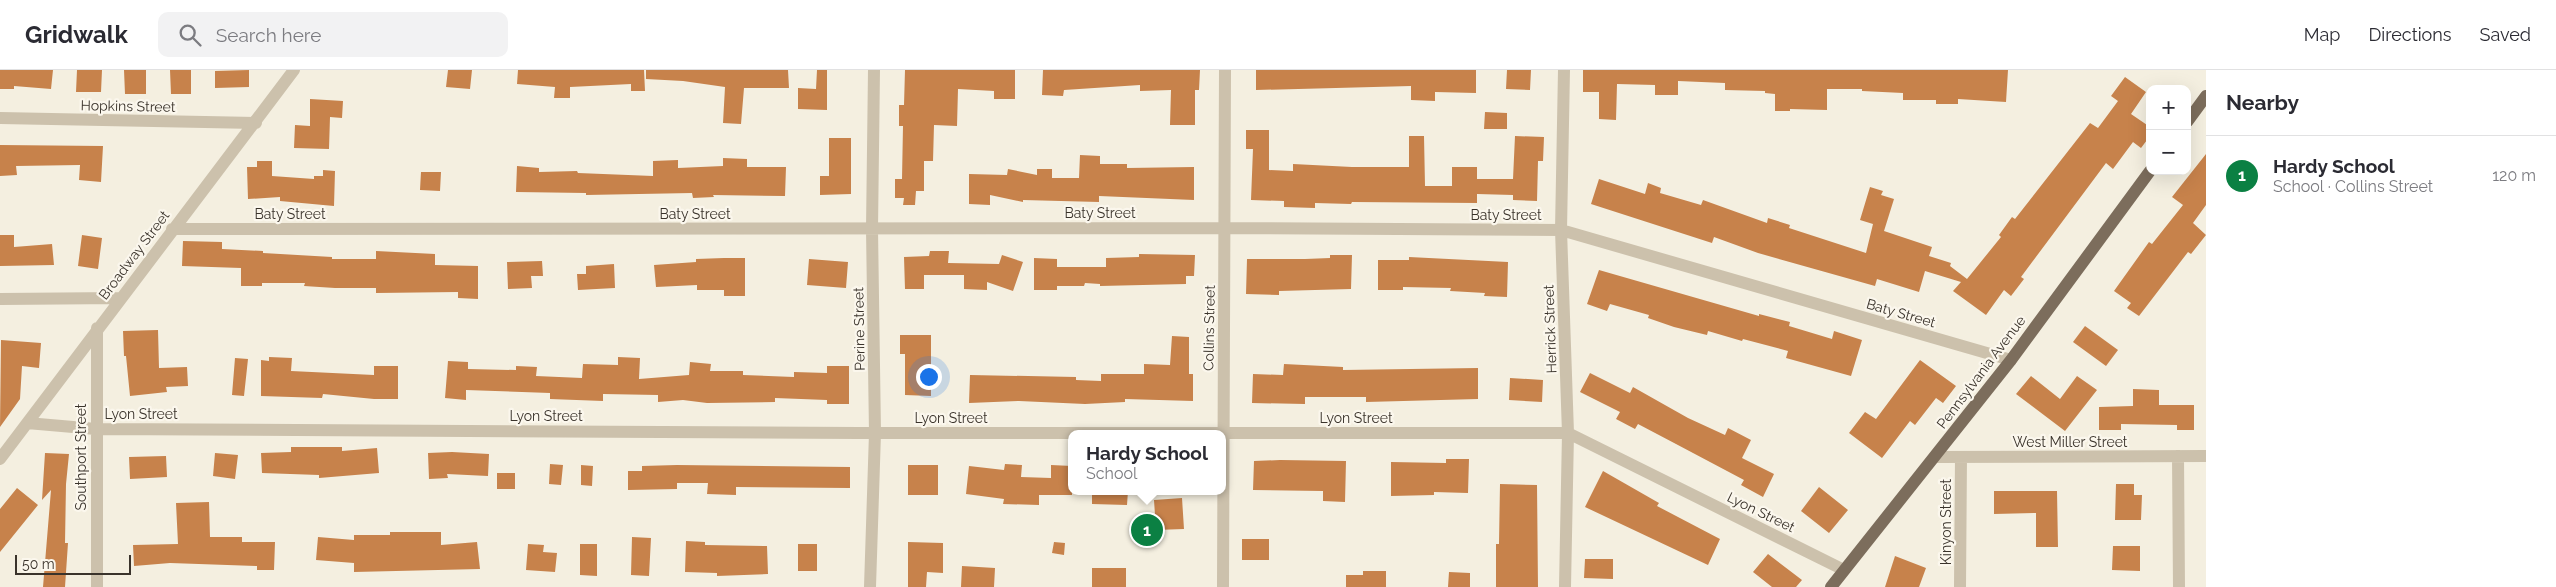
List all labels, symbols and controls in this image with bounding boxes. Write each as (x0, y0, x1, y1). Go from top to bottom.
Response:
search box (158, 12, 508, 57)
text: Gridwalk (25, 20, 128, 49)
icon: search (176, 21, 204, 49)
text: Search here (216, 24, 321, 46)
text: Map (2304, 24, 2340, 45)
text: Directions (2368, 24, 2452, 45)
text: Saved (2480, 24, 2531, 45)
map controls (2146, 85, 2191, 175)
button: + (2146, 85, 2191, 130)
text: Nearby (2226, 90, 2299, 115)
street label: Hopkins Street (80, 97, 176, 115)
button: − (2146, 130, 2191, 175)
text: Hardy School (2273, 155, 2395, 177)
text: 1 (2238, 166, 2246, 185)
text: 120 m (2492, 166, 2536, 185)
text: School · Collins Street (2273, 177, 2433, 196)
street label: Baty Street (1064, 205, 1136, 221)
street label: Baty Street (254, 206, 326, 222)
street label: Baty Street (659, 206, 731, 222)
street label: Broadway Street (95, 207, 173, 302)
street label: Baty Street (1470, 207, 1542, 223)
street label: Herrick Street (1540, 284, 1560, 374)
street label: Collins Street (1200, 285, 1218, 371)
street label: Perine Street (850, 287, 868, 371)
street label: Baty Street (1865, 295, 1938, 331)
street label: Pennsylvania Avenue (1933, 313, 2029, 431)
your location (916, 364, 942, 390)
street label: Southport Street (73, 403, 89, 510)
street label: Lyon Street (104, 406, 178, 422)
street label: Lyon Street (509, 408, 583, 424)
street label: Lyon Street (914, 410, 988, 426)
street label: Lyon Street (1319, 410, 1393, 426)
popup (1068, 430, 1226, 495)
street label: West Miller Street (2012, 434, 2128, 450)
text: Hardy School (1086, 442, 1208, 464)
text: School (1086, 464, 1137, 483)
street label: Kinyon Street (1938, 479, 1954, 565)
street label: Lyon Street (1725, 489, 1798, 535)
pin: 1 (1131, 511, 1163, 549)
scale bar (15, 552, 131, 575)
text: 50 m (22, 556, 55, 572)

